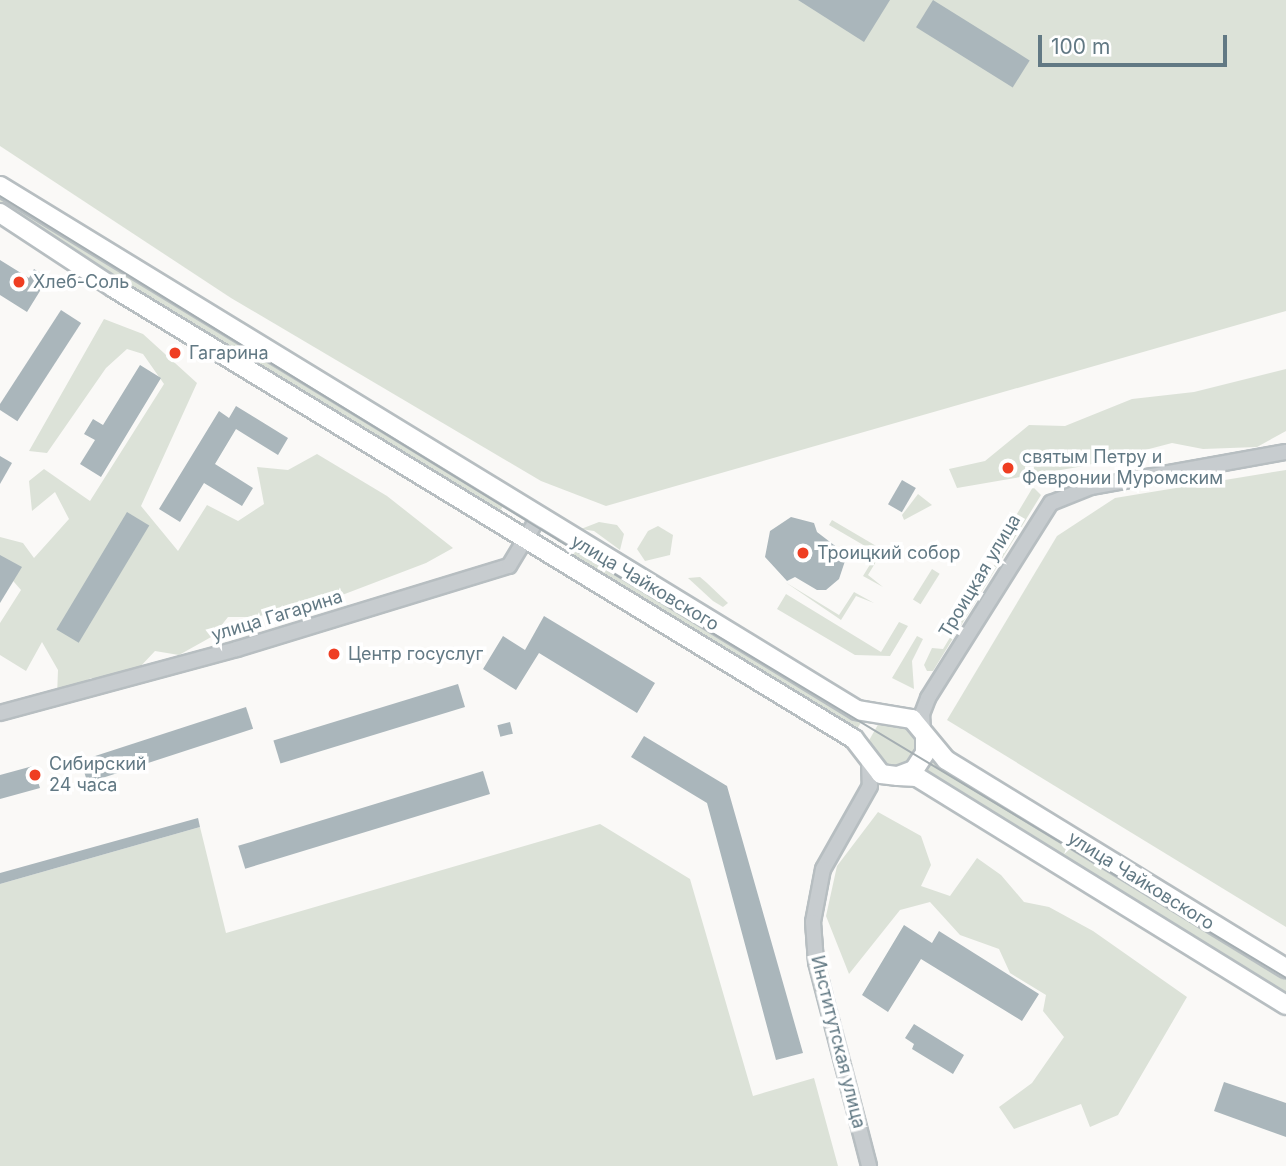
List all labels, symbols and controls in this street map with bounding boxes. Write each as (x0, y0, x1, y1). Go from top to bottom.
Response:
scale bar (1041, 21, 1230, 65)
text: 100 m (1051, 34, 1110, 59)
place label: Хлеб-Соль (33, 271, 129, 293)
marker: Хлеб-Соль (11, 274, 27, 290)
place label: Гагарина (189, 342, 269, 364)
marker: Гагарина (167, 345, 183, 361)
place label: святым Петру и Февронии Муромским (1022, 447, 1223, 490)
marker: святым Петру и Февронии Муромским (1000, 460, 1016, 476)
street label: Троицкая улица (935, 510, 1025, 642)
street label: улица Чайковского (567, 530, 723, 636)
place label: Троицкий собор (817, 542, 960, 564)
marker: Троицкий собор (795, 545, 811, 561)
street label: улица Гагарина (209, 586, 345, 646)
place label: Центр госуслуг (348, 643, 483, 665)
marker: Центр госуслуг (326, 646, 342, 662)
place label: Сибирский 24 часа (49, 754, 146, 796)
marker: Сибирский 24 часа (27, 767, 43, 783)
street label: улица Чайковского (1064, 827, 1218, 935)
street label: Институтская улица (806, 953, 870, 1131)

